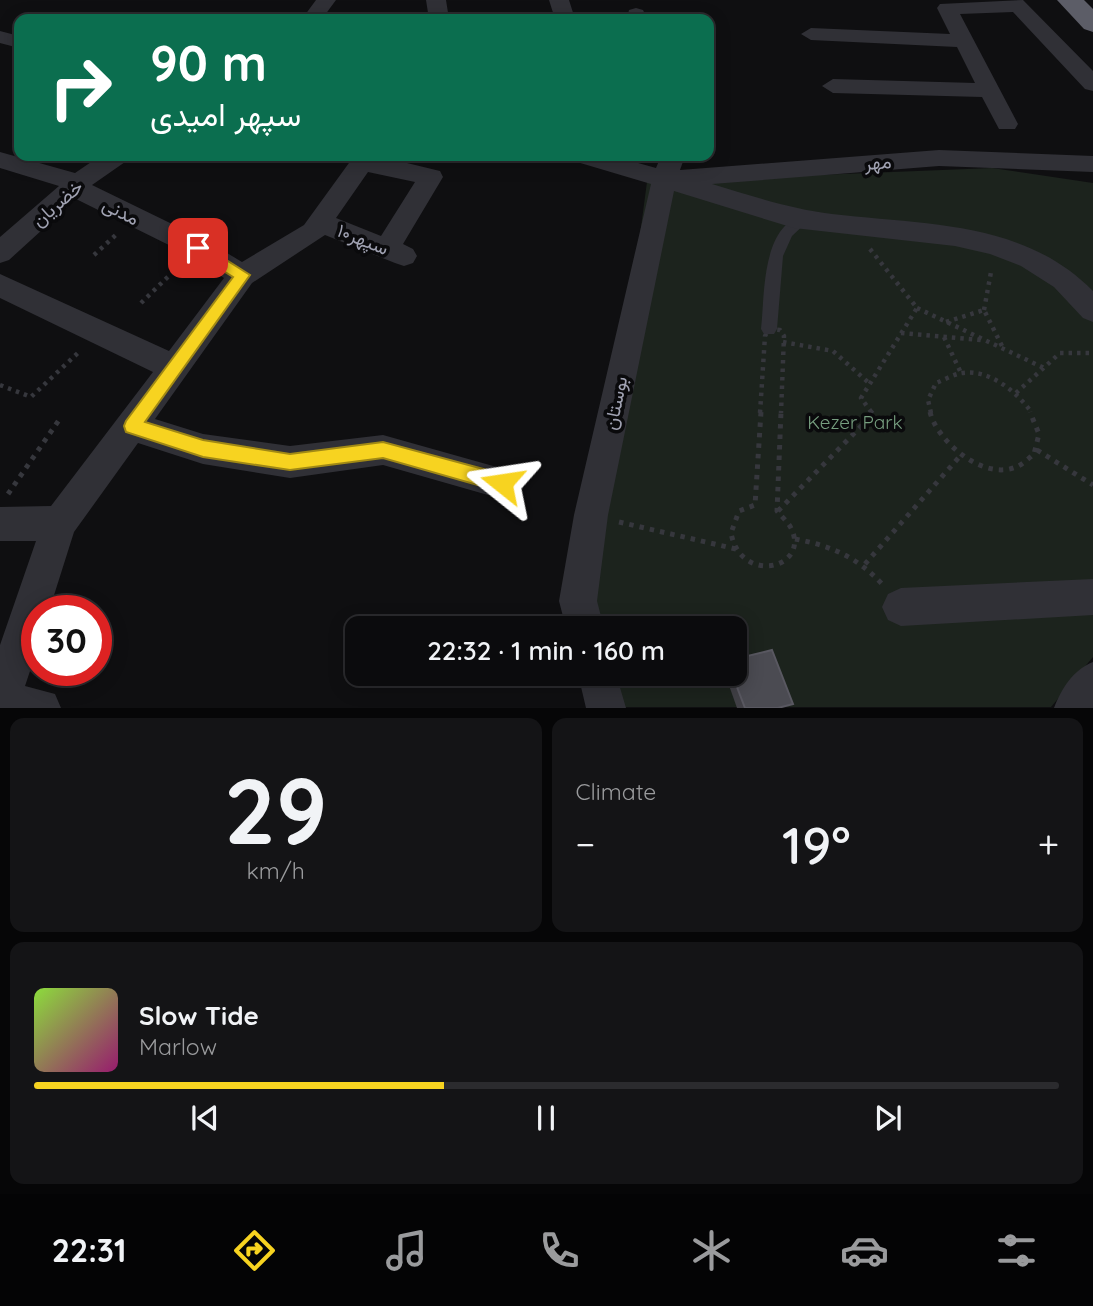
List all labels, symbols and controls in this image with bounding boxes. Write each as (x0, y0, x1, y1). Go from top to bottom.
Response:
text: 90 m (150, 32, 267, 93)
icon: right (35, 42, 126, 133)
text: سپهر امیدی (150, 94, 301, 134)
street label: مهر (863, 149, 892, 175)
street label: خضریان (26, 174, 88, 232)
street label: مدنی (99, 192, 143, 230)
pin (168, 218, 228, 278)
street label: سپهر۱۰ (333, 218, 392, 262)
icon: arrive (179, 229, 217, 267)
street label: بوستان (598, 374, 632, 432)
park label: Kezer Park (807, 410, 903, 434)
position arrow (465, 446, 539, 520)
speed limit sign: 30 (21, 595, 112, 686)
text: 22:32 · 1 min · 160 m (427, 634, 665, 667)
text: 29 (224, 753, 327, 867)
text: Climate (576, 777, 656, 806)
text: 19° (782, 812, 851, 877)
text: − (576, 820, 595, 868)
text: + (1038, 820, 1059, 868)
text: km/h (247, 856, 305, 885)
text: Slow Tide (139, 999, 259, 1032)
text: Marlow (139, 1032, 217, 1061)
icon: previous (186, 1099, 224, 1137)
icon: pause (527, 1099, 565, 1137)
icon: next (869, 1099, 907, 1137)
icon: directions (230, 1226, 279, 1275)
icon: music (382, 1226, 431, 1275)
icon: phone (535, 1226, 584, 1275)
icon: climate (687, 1226, 736, 1275)
icon: car (840, 1226, 889, 1275)
icon: filters (992, 1226, 1041, 1275)
text: 22:31 (52, 1230, 127, 1270)

